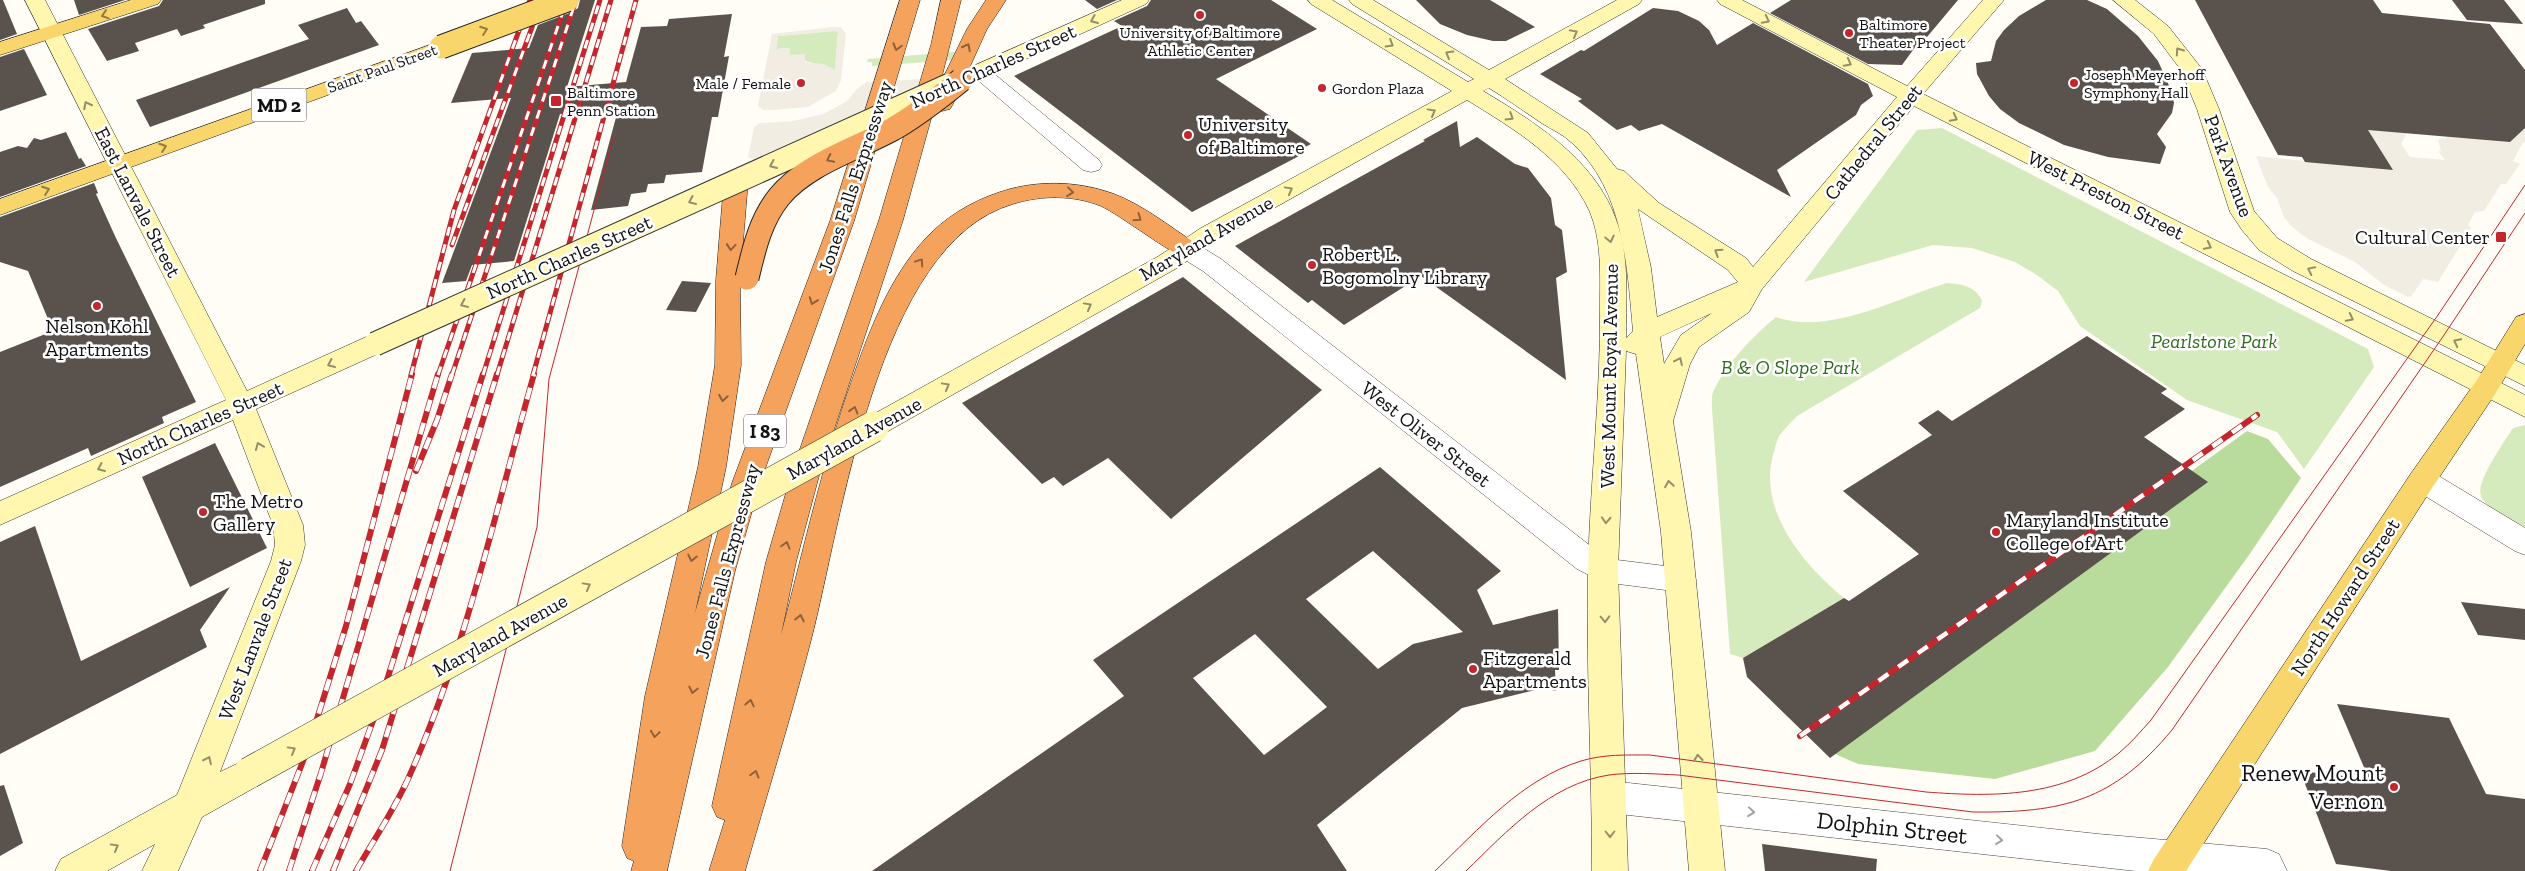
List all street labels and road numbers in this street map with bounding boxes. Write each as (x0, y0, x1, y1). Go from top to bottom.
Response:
street label: North Charles Street (906, 18, 1080, 113)
street label: Saint Paul Street (325, 40, 440, 97)
street label: Jones Falls Expressway (813, 77, 898, 276)
street label: Cathedral Street (1819, 79, 1927, 205)
road number: MD 2 (252, 88, 306, 122)
street label: Park Avenue (2199, 112, 2259, 220)
street label: East Lanvale Street (90, 123, 187, 282)
street label: West Preston Street (2024, 145, 2189, 245)
street label: Maryland Avenue (1135, 190, 1277, 286)
street label: North Charles Street (482, 209, 656, 304)
street label: West Mount Royal Avenue (1595, 264, 1623, 488)
street label: North Charles Street (113, 375, 287, 470)
street label: West Oliver Street (1357, 376, 1496, 492)
street label: Maryland Avenue (783, 391, 925, 485)
road number: I 83 (744, 414, 786, 448)
street label: Jones Falls Expressway (689, 460, 765, 661)
street label: North Howard Street (2285, 514, 2405, 680)
street label: West Lanvale Street (213, 554, 297, 723)
street label: Maryland Avenue (429, 588, 571, 682)
street label: Dolphin Street (1815, 805, 1969, 850)

